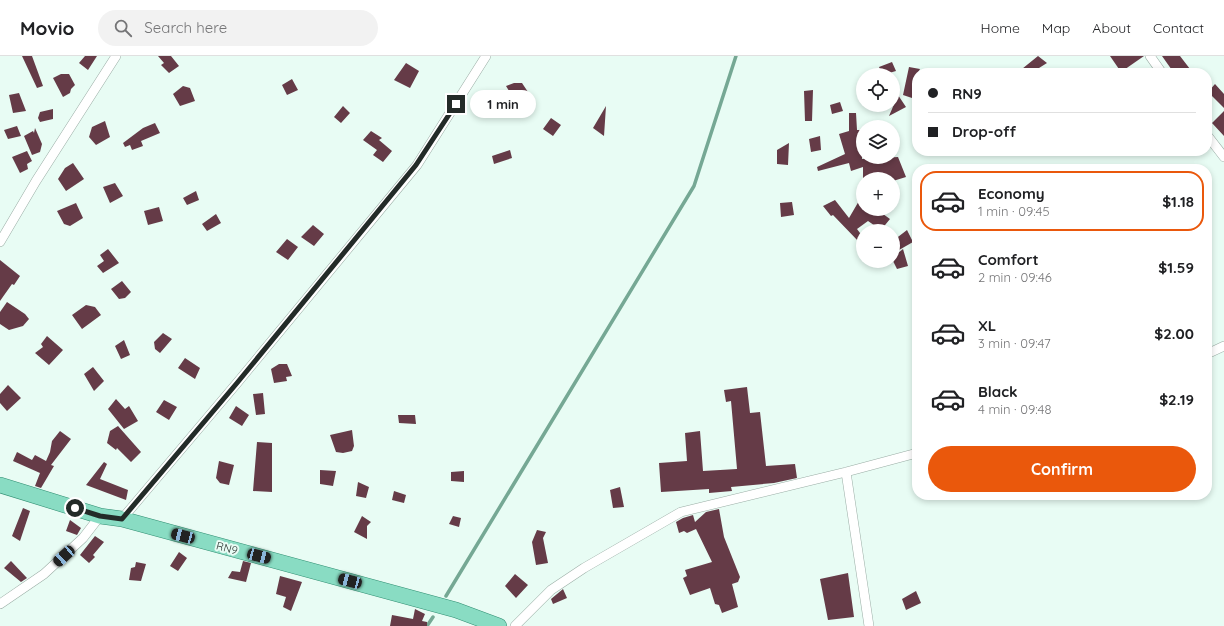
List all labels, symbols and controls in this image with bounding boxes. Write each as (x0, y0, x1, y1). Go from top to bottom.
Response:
search box (98, 10, 378, 46)
text: Movio (20, 16, 74, 40)
icon: search (112, 17, 134, 39)
text: Search here (144, 18, 227, 37)
text: Home (981, 19, 1020, 37)
text: Map (1042, 19, 1070, 37)
text: About (1092, 19, 1131, 37)
text: Contact (1153, 19, 1204, 37)
map controls (856, 68, 900, 268)
button: locate (856, 68, 900, 112)
text: RN9 (952, 84, 982, 103)
callout: 1 min (470, 90, 536, 118)
route end (447, 95, 465, 113)
text: 1 min (487, 96, 519, 112)
button: layers (856, 120, 900, 164)
text: Drop-off (952, 122, 1016, 141)
button: + (856, 172, 900, 216)
icon: car (930, 183, 966, 219)
text: Economy (978, 184, 1045, 203)
text: $1.18 (1162, 192, 1194, 211)
text: 1 min · 09:45 (978, 203, 1050, 219)
button: − (856, 224, 900, 268)
icon: car (930, 249, 966, 285)
text: Comfort (978, 250, 1039, 269)
text: $1.59 (1158, 258, 1194, 277)
text: 2 min · 09:46 (978, 269, 1052, 285)
icon: car (930, 315, 966, 351)
text: XL (978, 316, 996, 335)
text: $2.00 (1154, 324, 1194, 343)
text: 3 min · 09:47 (978, 335, 1051, 351)
icon: car (930, 381, 966, 417)
text: Black (978, 382, 1018, 401)
text: $2.19 (1159, 390, 1194, 409)
text: 4 min · 09:48 (978, 401, 1051, 417)
button: Confirm (928, 446, 1196, 492)
route start (66, 499, 84, 517)
car (170, 527, 196, 545)
street label: RN9 (215, 538, 239, 558)
car (51, 544, 77, 568)
car (246, 547, 272, 565)
car (337, 572, 363, 590)

